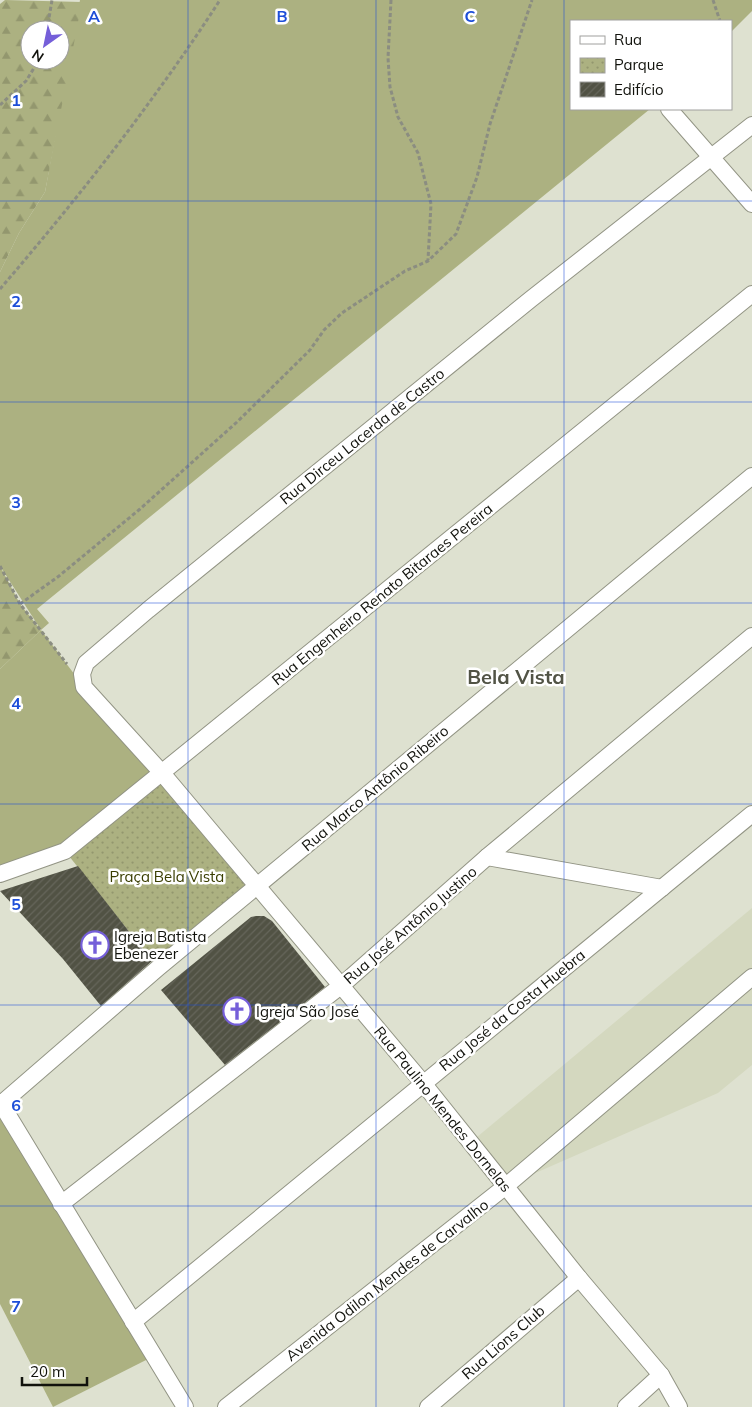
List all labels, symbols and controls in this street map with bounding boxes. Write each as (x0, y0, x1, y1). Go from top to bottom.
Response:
text: A (88, 6, 100, 26)
text: B (276, 6, 288, 26)
text: C (465, 6, 476, 26)
north arrow (20, 20, 70, 70)
legend (570, 20, 732, 110)
text: Rua (614, 30, 642, 49)
text: N (29, 45, 47, 66)
text: Parque (614, 55, 664, 74)
text: Edifício (614, 80, 664, 99)
text: 1 (11, 90, 21, 110)
text: 2 (11, 291, 21, 311)
street label: Rua Dirceu Lacerda de Castro (276, 364, 448, 508)
text: 3 (11, 492, 21, 512)
street label: Rua Engenheiro Renato Bitaraes Pereira (268, 499, 496, 689)
district label: Bela Vista (467, 664, 565, 689)
text: 4 (11, 693, 21, 713)
street label: Rua Marco Antônio Ribeiro (298, 721, 452, 855)
street label: Rua José Antônio Justino (339, 862, 481, 988)
park label: Praça Bela Vista (110, 867, 224, 886)
text: 5 (11, 894, 21, 914)
place label: Igreja Batista Ebenezer (114, 927, 207, 963)
church icon: Igreja Batista Ebenezer (80, 930, 110, 960)
street label: Rua José da Costa Huebra (435, 945, 589, 1075)
church icon: Igreja São José (222, 996, 252, 1026)
place label: Igreja São José (256, 1002, 359, 1021)
street label: Rua Paulino Mendes Dornelas (370, 1022, 516, 1196)
text: 6 (11, 1095, 21, 1115)
street label: Avenida Odilon Mendes de Carvalho (282, 1195, 492, 1365)
text: 7 (11, 1296, 21, 1316)
street label: Rua Lions Club (458, 1301, 548, 1383)
scale bar (22, 1354, 88, 1386)
text: 20 m (30, 1362, 65, 1381)

